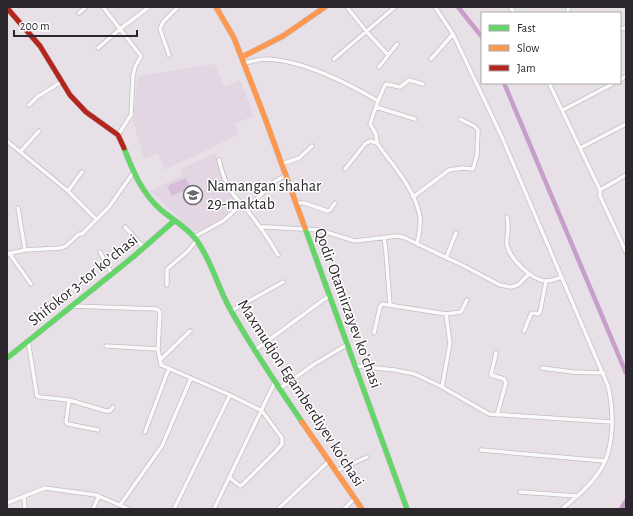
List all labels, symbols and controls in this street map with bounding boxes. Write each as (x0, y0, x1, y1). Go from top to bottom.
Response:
scale bar (14, 12, 137, 38)
legend (481, 12, 621, 84)
text: 200 m (20, 20, 50, 32)
text: Fast (517, 22, 536, 34)
text: Slow (517, 42, 539, 54)
text: Jam (517, 62, 536, 74)
place label: Namangan shahar 29-maktab (207, 178, 322, 212)
school or university icon: Namangan shahar 29-maktab (182, 184, 204, 206)
street label: Qodir Otamirzayev koʻchasi (311, 226, 384, 390)
street label: Shifokor 3-tor koʼchasi (25, 231, 141, 329)
street label: Maxmudjon Egamberdiyev koʻchasi (234, 297, 367, 490)

